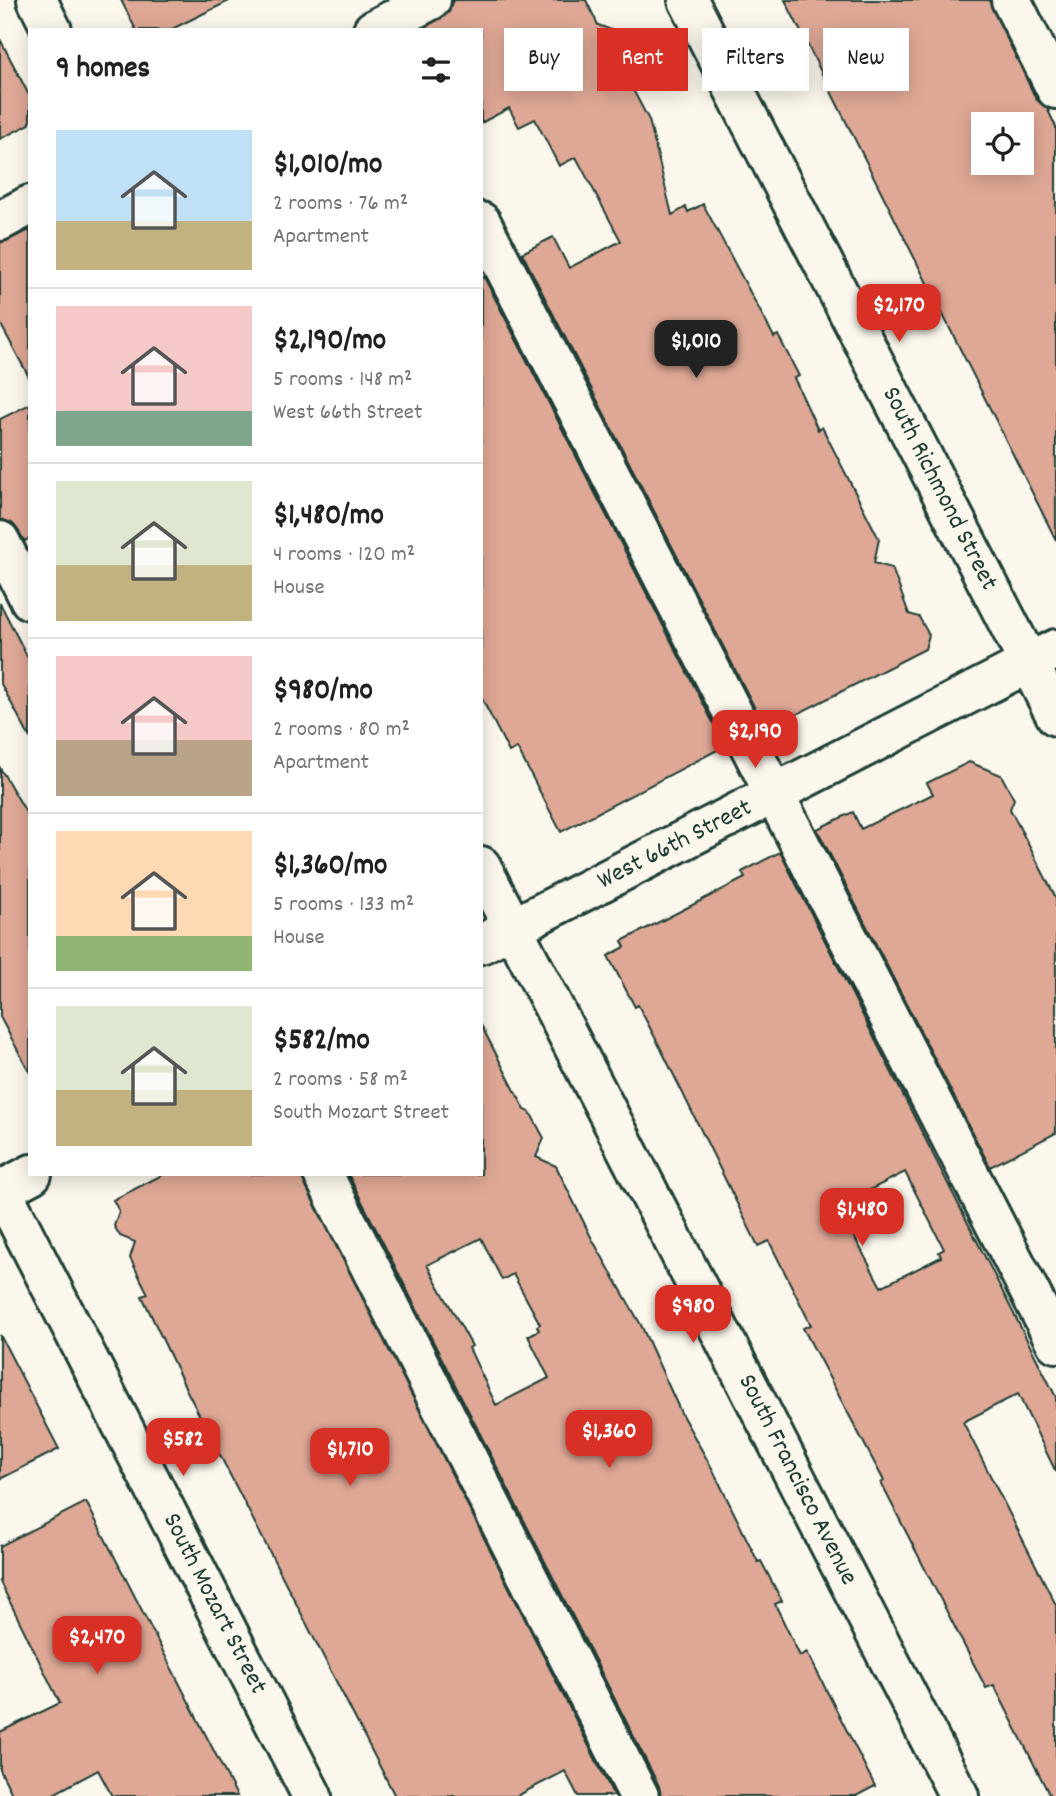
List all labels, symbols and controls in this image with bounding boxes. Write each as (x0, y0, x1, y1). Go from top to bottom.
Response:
chip: Buy (504, 28, 583, 91)
chip: Rent (597, 28, 688, 91)
chip: Filters (702, 28, 809, 91)
chip: New (823, 28, 909, 91)
text: 9 homes (56, 49, 150, 92)
icon: filters (417, 51, 455, 89)
map controls (971, 112, 1034, 175)
button: locate (971, 112, 1034, 175)
text: $1,010/mo (273, 145, 382, 188)
icon: home (112, 158, 196, 242)
text: 2 rooms · 76 m² (273, 188, 408, 221)
text: Apartment (273, 221, 369, 254)
pin: $2,170 (842, 284, 956, 344)
text: $2,170 (873, 290, 925, 323)
pin: $1,010 (639, 320, 753, 380)
text: $2,190/mo (273, 321, 386, 364)
text: $1,010 (670, 326, 722, 359)
icon: home (112, 334, 196, 418)
text: 5 rooms · 148 m² (273, 364, 412, 397)
street label: South Richmond Street (872, 381, 1007, 598)
text: West 66th Street (273, 397, 422, 430)
text: $1,480/mo (273, 496, 384, 539)
icon: home (112, 509, 196, 593)
text: 4 rooms · 120 m² (273, 539, 415, 572)
text: House (273, 572, 325, 605)
text: $980/mo (273, 671, 373, 714)
icon: home (112, 684, 196, 768)
pin: $2,190 (698, 710, 812, 770)
text: 2 rooms · 80 m² (273, 714, 410, 747)
text: $2,190 (728, 716, 782, 749)
text: Apartment (273, 747, 369, 780)
street label: West 66th Street (591, 790, 759, 900)
text: $1,360/mo (273, 846, 387, 889)
icon: home (112, 859, 196, 943)
text: 5 rooms · 133 m² (273, 889, 414, 922)
text: House (273, 922, 325, 955)
text: $582/mo (273, 1021, 370, 1064)
icon: home (112, 1034, 196, 1118)
text: 2 rooms · 58 m² (273, 1064, 408, 1097)
text: South Mozart Street (273, 1097, 449, 1130)
pin: $1,480 (805, 1188, 919, 1248)
text: $1,480 (836, 1194, 888, 1227)
pin: $980 (652, 1286, 734, 1345)
text: $980 (671, 1291, 715, 1324)
street label: South Francisco Avenue (728, 1368, 866, 1592)
pin: $1,360 (552, 1410, 666, 1470)
text: $1,360 (581, 1416, 637, 1449)
pin: $582 (142, 1418, 224, 1478)
text: $582 (162, 1424, 204, 1457)
pin: $1,710 (293, 1428, 407, 1488)
text: $1,710 (326, 1434, 374, 1467)
street label: South Mozart Street (152, 1507, 276, 1701)
pin: $2,470 (40, 1616, 154, 1676)
text: $2,470 (69, 1622, 125, 1655)

